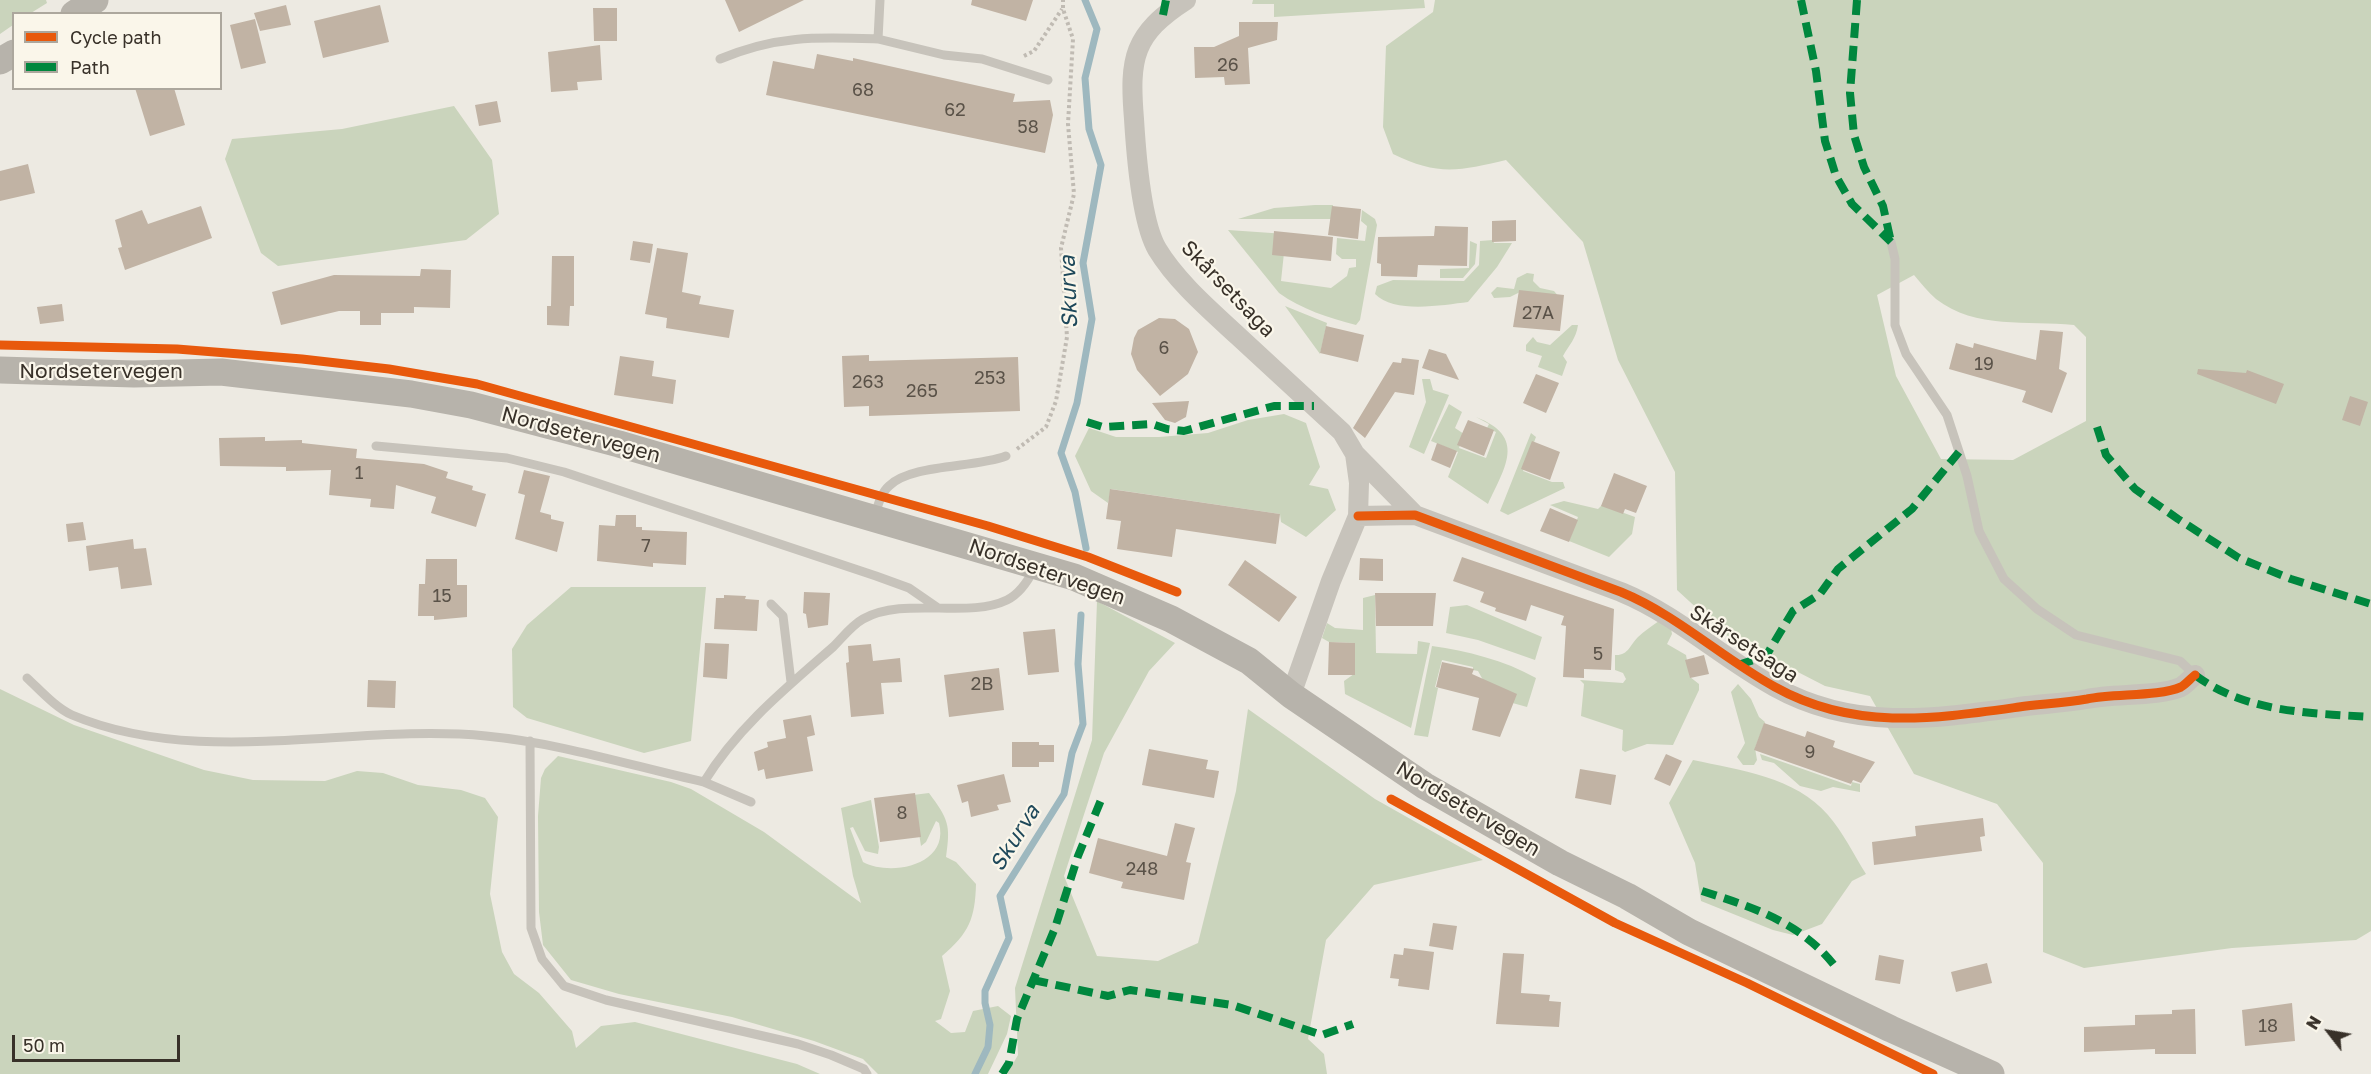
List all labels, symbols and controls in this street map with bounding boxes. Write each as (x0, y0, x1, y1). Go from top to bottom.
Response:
legend (12, 12, 222, 90)
text: Cycle path (70, 26, 162, 48)
house number: 26 (1217, 54, 1239, 76)
text: Path (70, 56, 110, 78)
house number: 68 (852, 79, 874, 101)
house number: 62 (944, 99, 966, 121)
house number: 58 (1017, 116, 1039, 138)
street label: Skårsetsaga (1176, 235, 1280, 343)
water label: Skurva (1055, 255, 1083, 329)
house number: 27A (1522, 302, 1554, 324)
house number: 6 (1159, 337, 1169, 359)
house number: 19 (1974, 353, 1994, 375)
street label: Nordsetervegen (19, 358, 183, 384)
house number: 253 (974, 367, 1006, 389)
house number: 263 (852, 371, 884, 393)
house number: 265 (906, 380, 938, 402)
street label: Nordsetervegen (499, 402, 663, 468)
house number: 1 (355, 462, 363, 484)
street label: Nordsetervegen (966, 533, 1128, 611)
house number: 7 (641, 535, 651, 557)
house number: 15 (432, 585, 452, 607)
street label: Skårsetsaga (1685, 599, 1803, 689)
house number: 5 (1593, 643, 1603, 665)
house number: 2B (971, 673, 993, 695)
house number: 9 (1805, 741, 1815, 763)
street label: Nordsetervegen (1391, 756, 1545, 862)
water label: Skurva (984, 800, 1046, 876)
house number: 8 (897, 802, 907, 824)
house number: 248 (1126, 858, 1158, 880)
north arrow (2299, 1002, 2359, 1062)
text: N (2302, 1012, 2325, 1033)
house number: 18 (2258, 1015, 2278, 1037)
scale bar (15, 1023, 183, 1061)
text: 50 m (23, 1034, 65, 1056)

